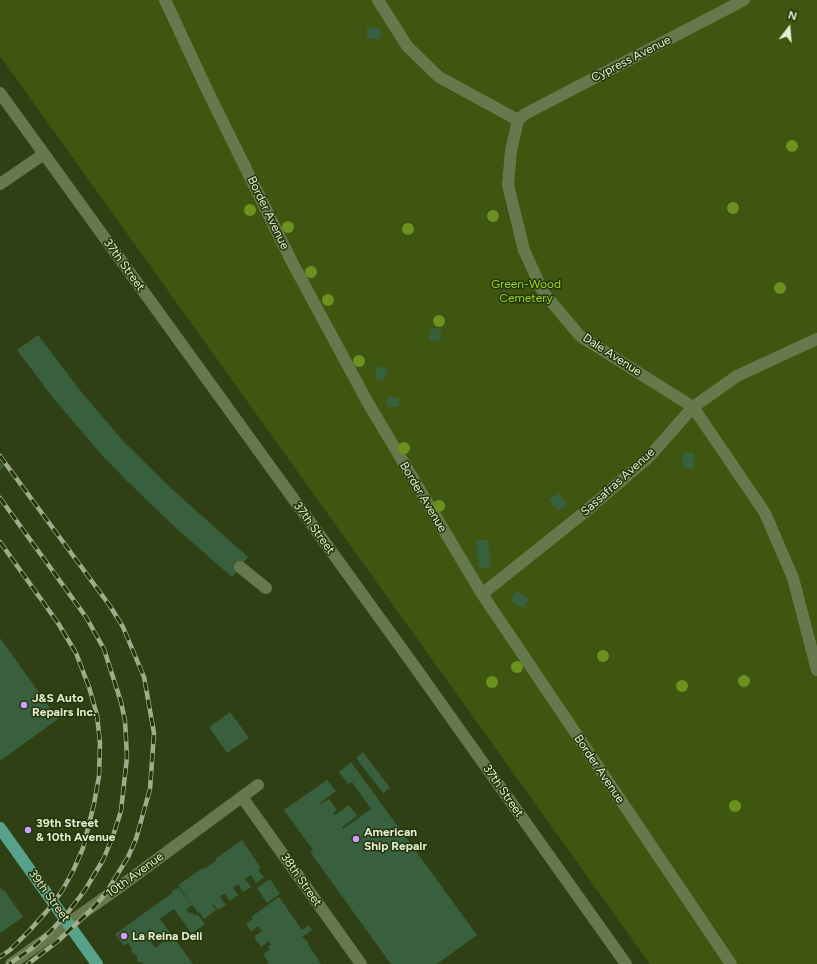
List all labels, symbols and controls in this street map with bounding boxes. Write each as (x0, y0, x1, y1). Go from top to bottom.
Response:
north arrow (769, 8, 809, 48)
text: N (787, 9, 798, 23)
street label: Cypress Avenue (589, 33, 673, 85)
street label: Border Avenue (244, 174, 292, 252)
street label: 37th Street (100, 236, 148, 294)
park label: Green-Wood Cemetery (491, 277, 561, 305)
street label: Dale Avenue (580, 331, 644, 379)
street label: Sassafras Avenue (578, 445, 658, 519)
street label: Border Avenue (396, 459, 450, 535)
street label: 37th Street (290, 499, 338, 557)
place label: J&S Auto Repairs Inc. (32, 691, 96, 719)
marker: J&S Auto Repairs Inc. (19, 700, 29, 710)
street label: Border Avenue (571, 732, 627, 806)
street label: 37th Street (480, 762, 526, 820)
place label: 39th Street & 10th Avenue (36, 816, 115, 844)
marker: 39th Street & 10th Avenue (23, 825, 33, 835)
place label: American Ship Repair (364, 825, 427, 853)
marker: American Ship Repair (351, 834, 361, 844)
street label: 10th Avenue (103, 849, 167, 901)
street label: 38th Street (277, 851, 325, 909)
street label: 39th Street (25, 867, 73, 925)
place label: La Reina Deli (132, 929, 202, 943)
marker: La Reina Deli (119, 931, 129, 941)

